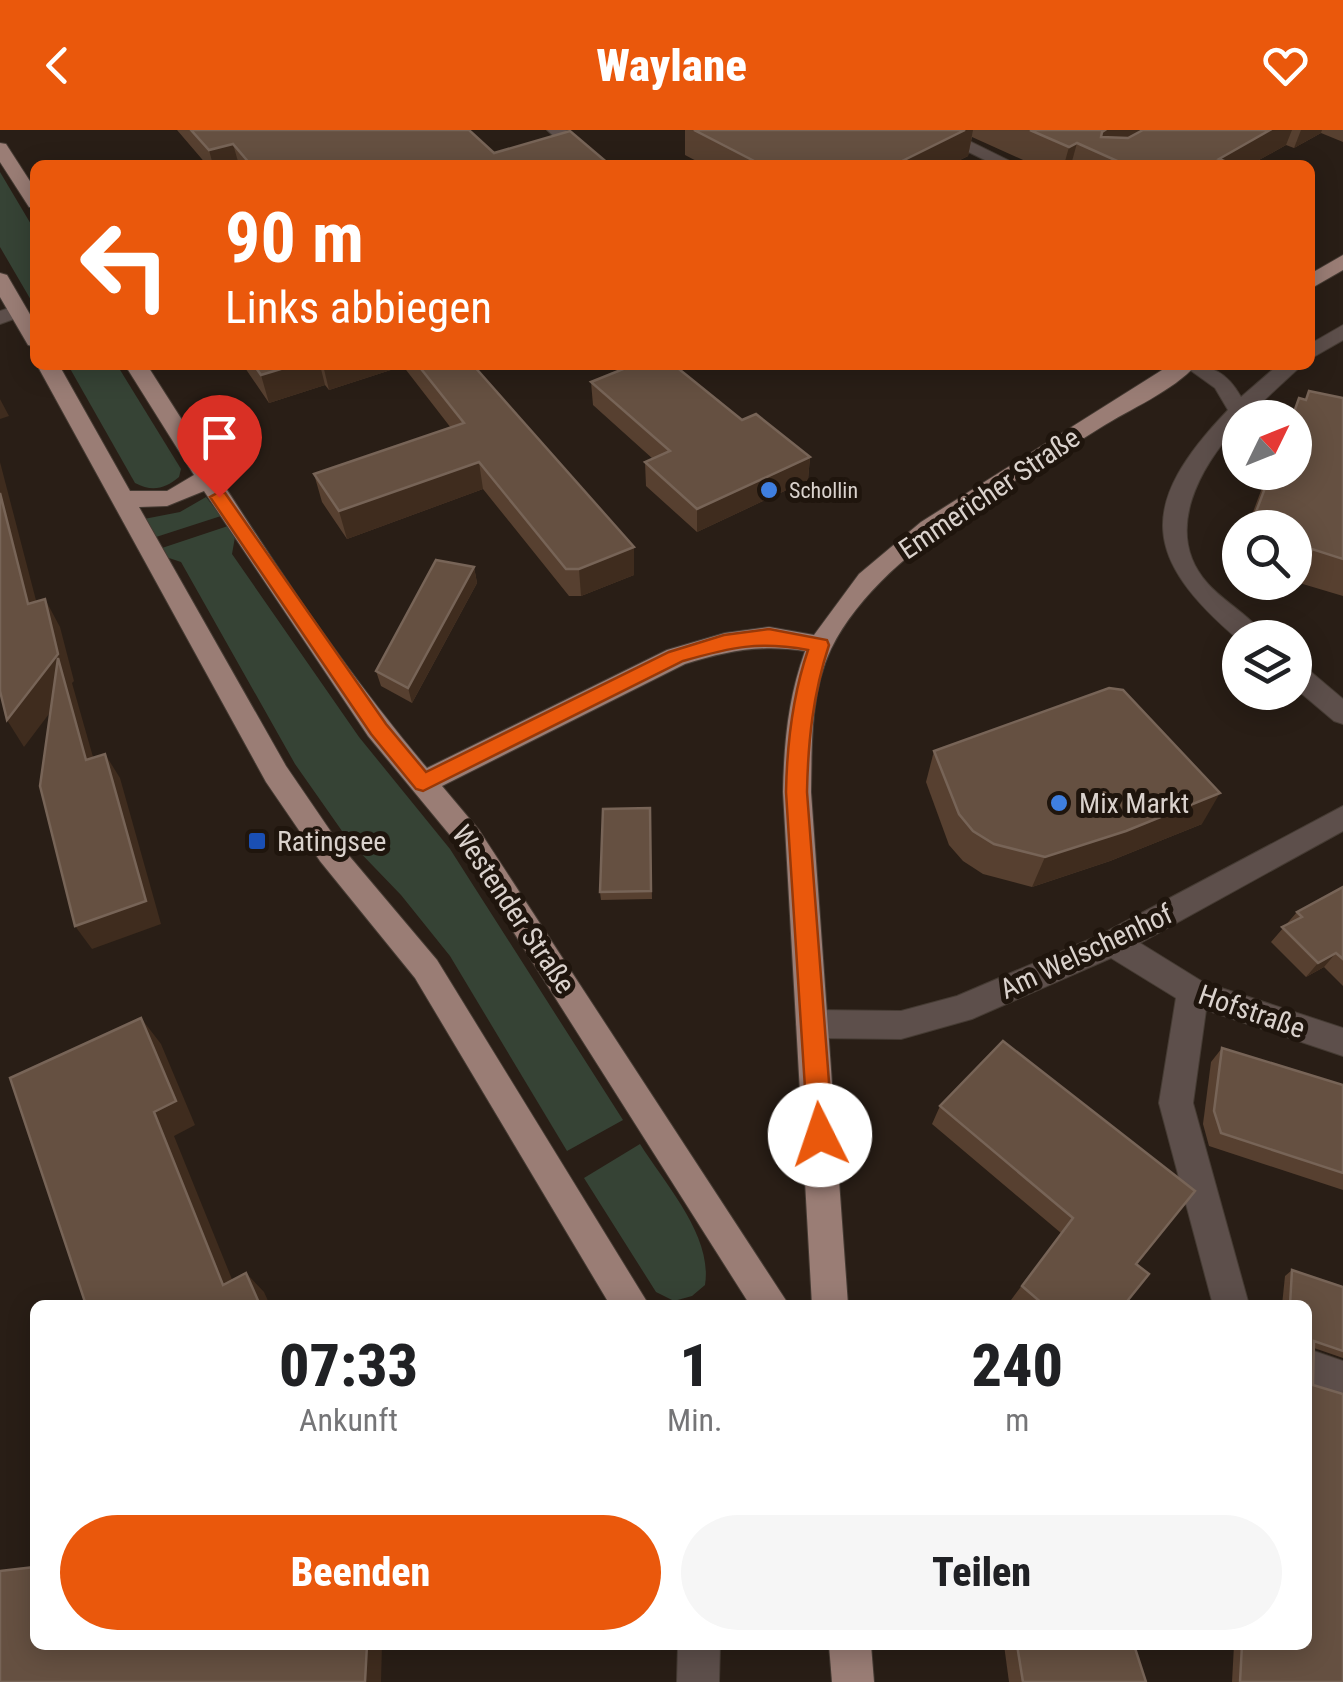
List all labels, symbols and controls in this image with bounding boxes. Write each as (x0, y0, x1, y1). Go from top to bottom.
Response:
icon: back (30, 38, 85, 93)
icon: heart (1258, 38, 1313, 93)
text: Waylane (596, 39, 747, 92)
text: 90 m (225, 197, 364, 279)
icon: left (60, 200, 190, 330)
text: Links abbiegen (225, 281, 492, 334)
pin (177, 395, 262, 498)
north arrow (1222, 400, 1312, 490)
map controls (1222, 400, 1312, 710)
icon: arrive (192, 410, 247, 465)
street label: Emmericher Straße (893, 421, 1086, 566)
place label: Schollin (789, 478, 858, 503)
marker: Schollin (758, 479, 780, 501)
button: search (1222, 510, 1312, 600)
button: layers (1222, 620, 1312, 710)
place label: Mix Markt (1079, 787, 1189, 820)
marker: Mix Markt (1048, 792, 1070, 814)
street label: Westender Straße (445, 819, 582, 1000)
place label: Ratingsee (277, 825, 386, 858)
marker: Ratingsee (246, 830, 268, 852)
street label: Am Welschenhof (995, 897, 1178, 1006)
street label: Hofstraße (1194, 978, 1309, 1045)
position arrow (768, 1083, 872, 1187)
text: 07:33 (279, 1330, 418, 1401)
text: 1 (679, 1330, 710, 1401)
text: 240 (971, 1330, 1063, 1401)
text: Ankunft (299, 1401, 398, 1439)
text: Min. (667, 1401, 722, 1439)
text: m (1005, 1401, 1029, 1439)
button: Beenden (60, 1515, 661, 1630)
button: Teilen (681, 1515, 1282, 1630)

